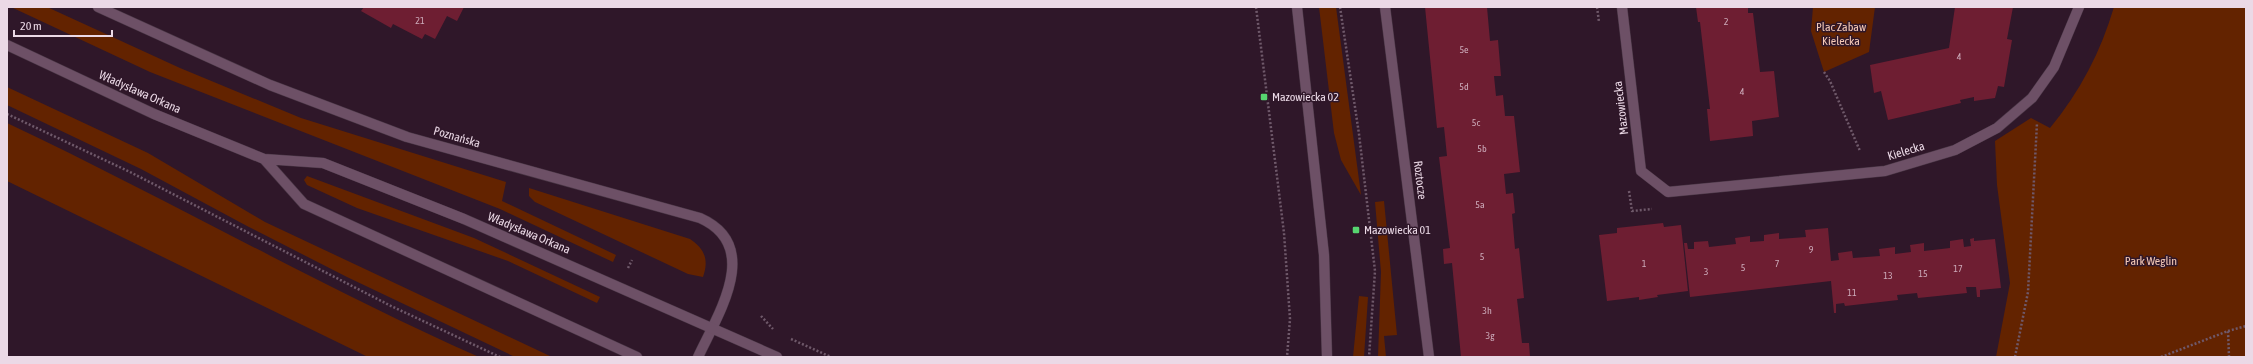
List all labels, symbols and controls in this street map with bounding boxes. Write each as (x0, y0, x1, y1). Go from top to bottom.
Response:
scale bar (14, 12, 112, 38)
house number: 21 (415, 15, 425, 26)
house number: 2 (1724, 16, 1729, 27)
text: 20 m (20, 19, 42, 33)
park label: Plac Zabaw Kielecka (1816, 20, 1866, 48)
house number: 5e (1459, 44, 1469, 55)
house number: 4 (1957, 51, 1962, 62)
street label: Władysława Orkana (97, 68, 183, 116)
street label: Mazowiecka (1611, 80, 1631, 136)
house number: 5d (1459, 81, 1469, 92)
house number: 4 (1740, 86, 1745, 97)
place label: Mazowiecka 02 (1272, 90, 1339, 104)
marker: Mazowiecka 02 (1259, 92, 1269, 102)
house number: 5c (1472, 117, 1480, 128)
street label: Poznańska (432, 124, 482, 150)
street label: Kielecka (1886, 139, 1926, 163)
house number: 5b (1477, 143, 1487, 154)
street label: Roztocze (1411, 160, 1429, 200)
house number: 5a (1475, 199, 1485, 210)
street label: Władysława Orkana (486, 209, 572, 257)
place label: Mazowiecka 01 (1364, 223, 1431, 237)
marker: Mazowiecka 01 (1351, 225, 1361, 235)
house number: 9 (1809, 244, 1814, 255)
house number: 5 (1480, 251, 1485, 262)
park label: Park Weglin (2125, 254, 2177, 268)
house number: 1 (1642, 258, 1647, 269)
house number: 7 (1775, 258, 1780, 269)
house number: 5 (1741, 262, 1746, 273)
house number: 17 (1953, 263, 1963, 274)
house number: 3 (1704, 266, 1709, 277)
house number: 15 (1918, 268, 1928, 279)
house number: 13 (1883, 270, 1893, 281)
house number: 11 (1847, 287, 1857, 298)
house number: 3h (1482, 305, 1492, 316)
house number: 3g (1486, 330, 1495, 341)

